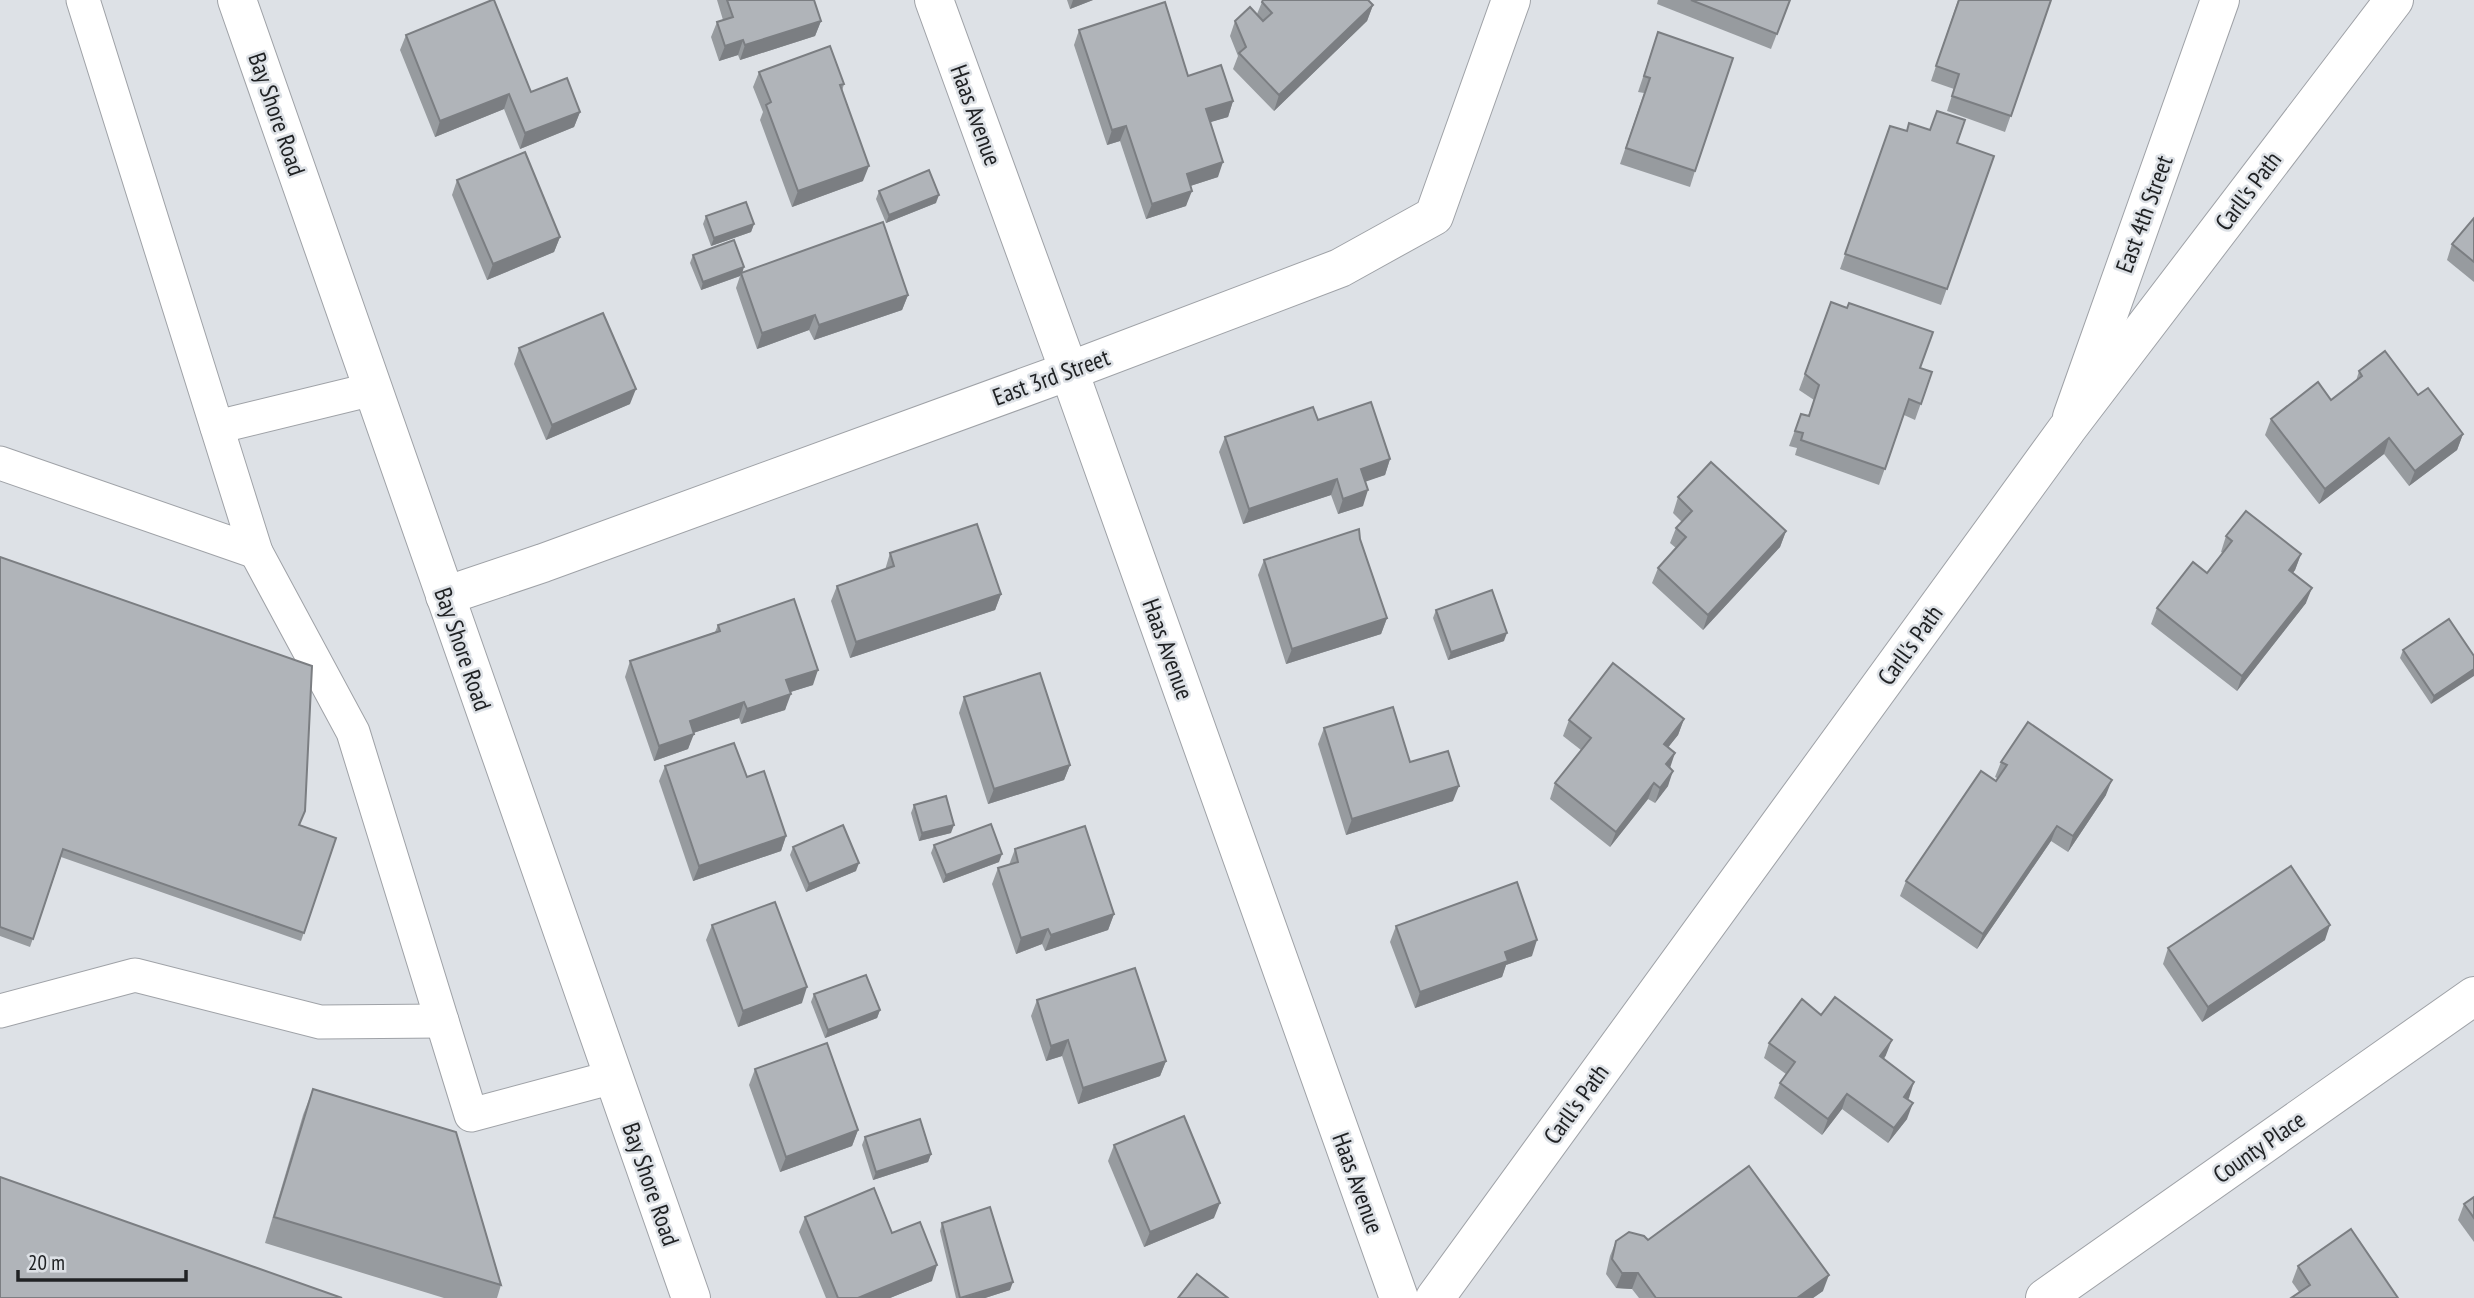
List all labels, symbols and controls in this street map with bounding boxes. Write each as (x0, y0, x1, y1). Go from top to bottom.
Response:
street label: Bay Shore Road (242, 48, 312, 180)
street label: Haas Avenue (943, 60, 1009, 170)
street label: Carll's Path (2208, 145, 2288, 237)
street label: East 4th Street (2108, 151, 2180, 277)
street label: East 3rd Street (988, 341, 1114, 412)
street label: Bay Shore Road (428, 583, 498, 715)
street label: Haas Avenue (1135, 594, 1201, 704)
street label: Carll's Path (1871, 599, 1949, 691)
street label: Carll's Path (1537, 1058, 1615, 1150)
street label: County Place (2207, 1104, 2311, 1190)
street label: Bay Shore Road (616, 1118, 686, 1250)
street label: Haas Avenue (1325, 1128, 1391, 1238)
scale bar (18, 1238, 186, 1282)
text: 20 m (28, 1249, 65, 1276)

